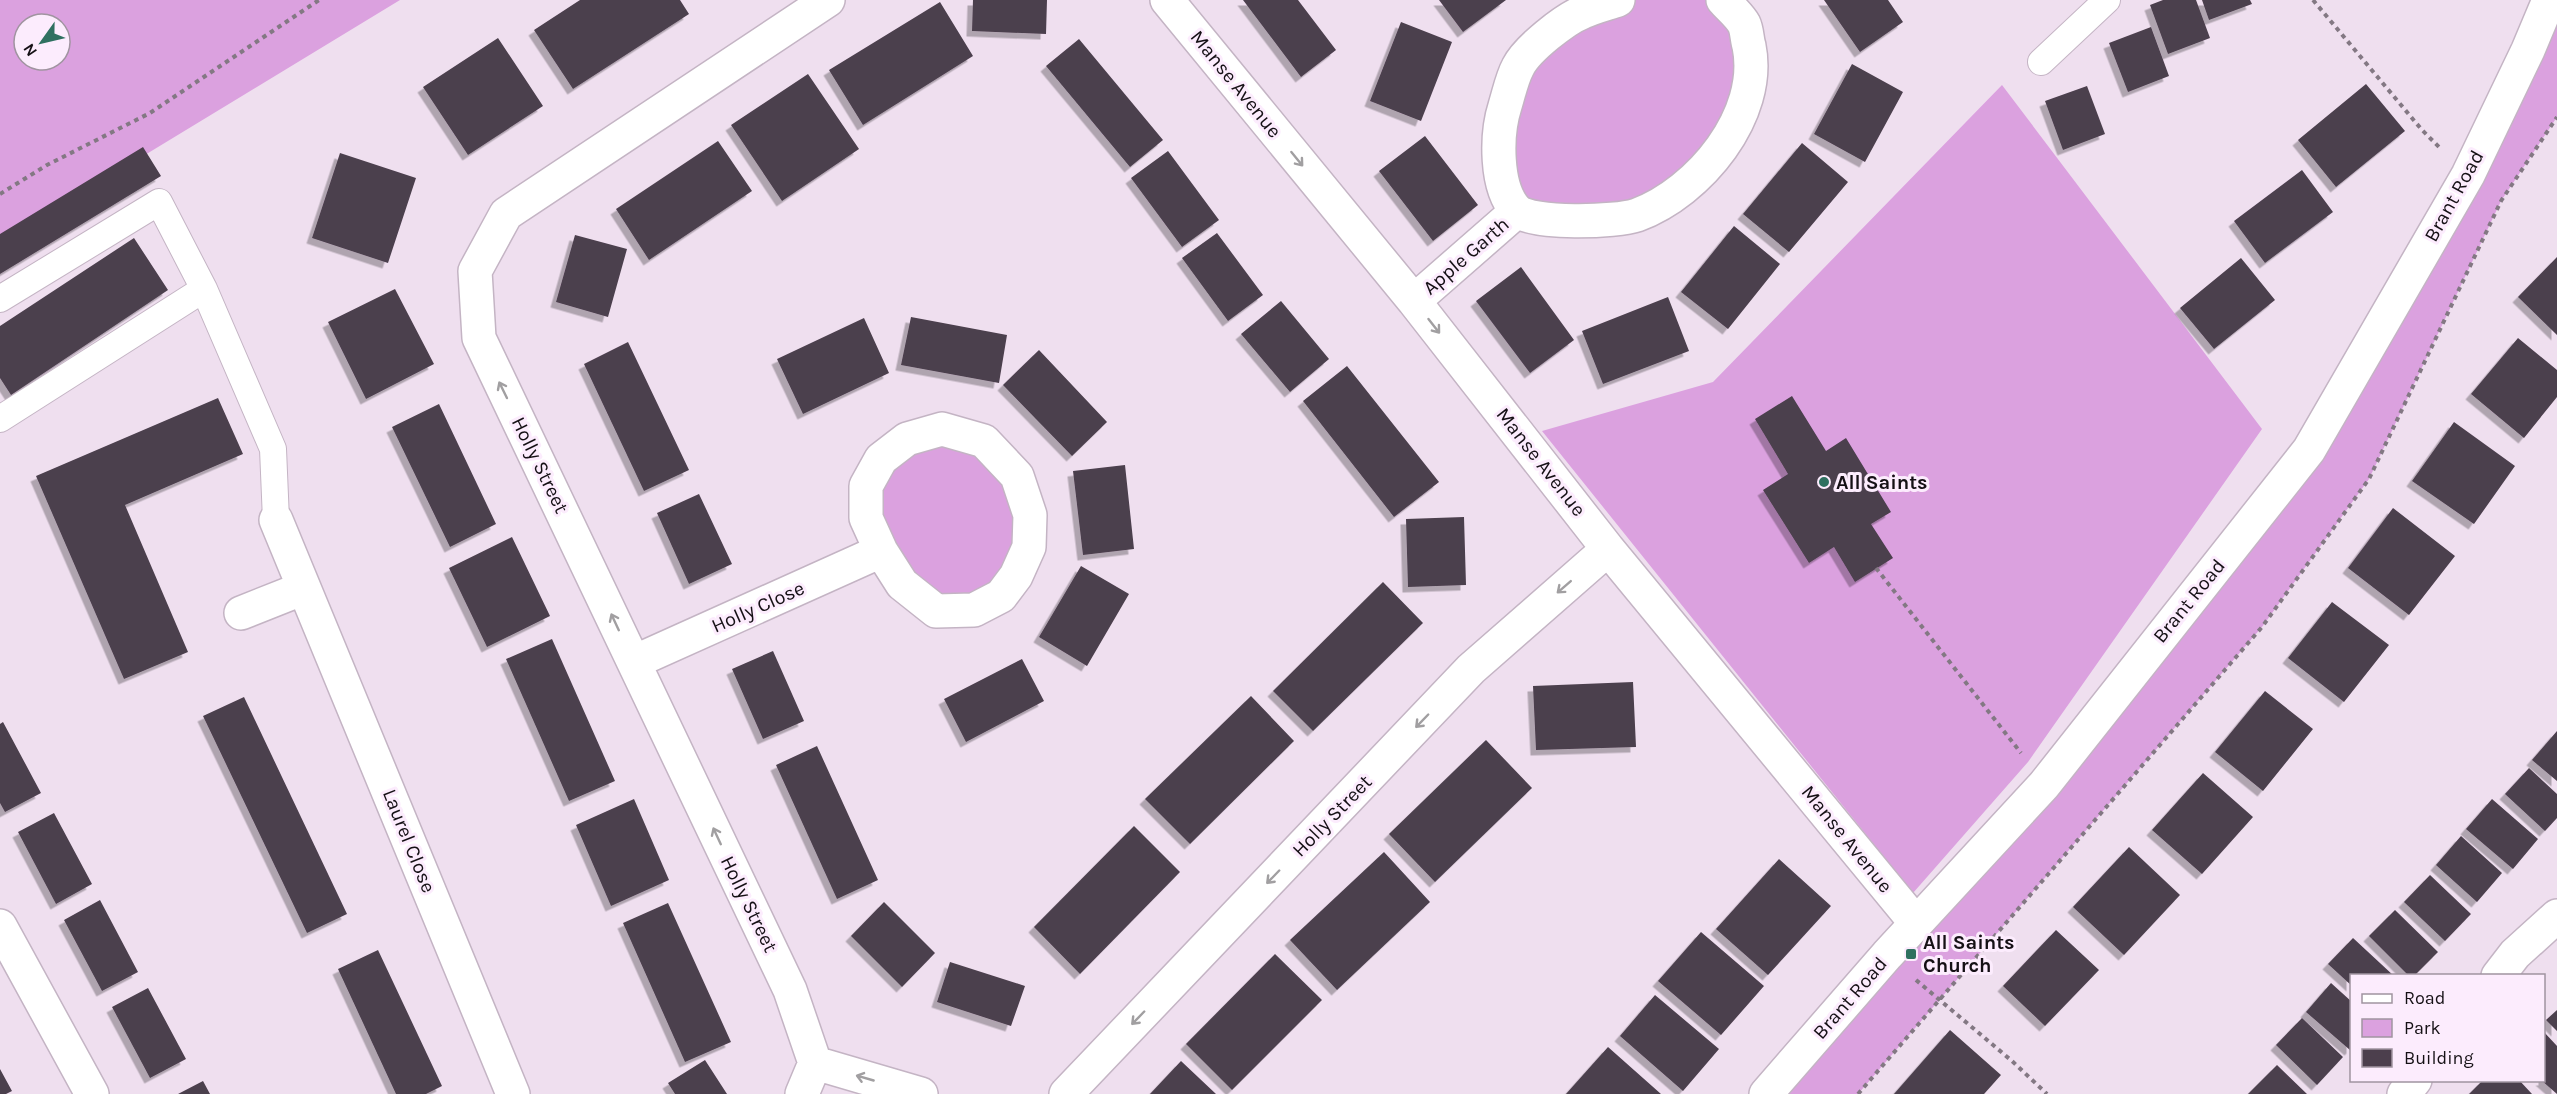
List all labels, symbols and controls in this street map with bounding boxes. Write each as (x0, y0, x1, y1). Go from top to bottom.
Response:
north arrow (12, 12, 72, 72)
street label: Manse Avenue (1186, 26, 1286, 142)
text: N (19, 40, 41, 60)
street label: Brant Road (2419, 146, 2489, 246)
one-way arrow (1291, 151, 1304, 167)
street label: Apple Garth (1418, 212, 1514, 300)
one-way arrow (1427, 318, 1440, 334)
one-way arrow (497, 381, 509, 399)
street label: Manse Avenue (1491, 403, 1591, 521)
street label: Holly Street (507, 413, 573, 517)
place label: All Saints (1836, 471, 1928, 494)
marker: All Saints (1817, 475, 1831, 489)
street label: Brant Road (2148, 554, 2230, 648)
street label: Holly Close (708, 576, 808, 638)
one-way arrow (1557, 580, 1572, 594)
one-way arrow (609, 614, 621, 632)
one-way arrow (1415, 713, 1429, 728)
street label: Holly Street (1287, 770, 1377, 862)
street label: Manse Avenue (1797, 781, 1897, 897)
street label: Laurel Close (378, 786, 440, 896)
one-way arrow (710, 828, 722, 846)
street label: Holly Street (716, 852, 782, 956)
one-way arrow (1266, 869, 1280, 884)
place label: All Saints Church (1923, 931, 2015, 977)
marker: All Saints Church (1904, 947, 1918, 961)
street label: Brant Road (1808, 952, 1892, 1044)
legend (2350, 974, 2545, 1082)
text: Road (2404, 987, 2445, 1009)
one-way arrow (1132, 1010, 1146, 1025)
text: Park (2404, 1017, 2441, 1039)
text: Building (2404, 1047, 2474, 1069)
one-way arrow (856, 1072, 875, 1083)

